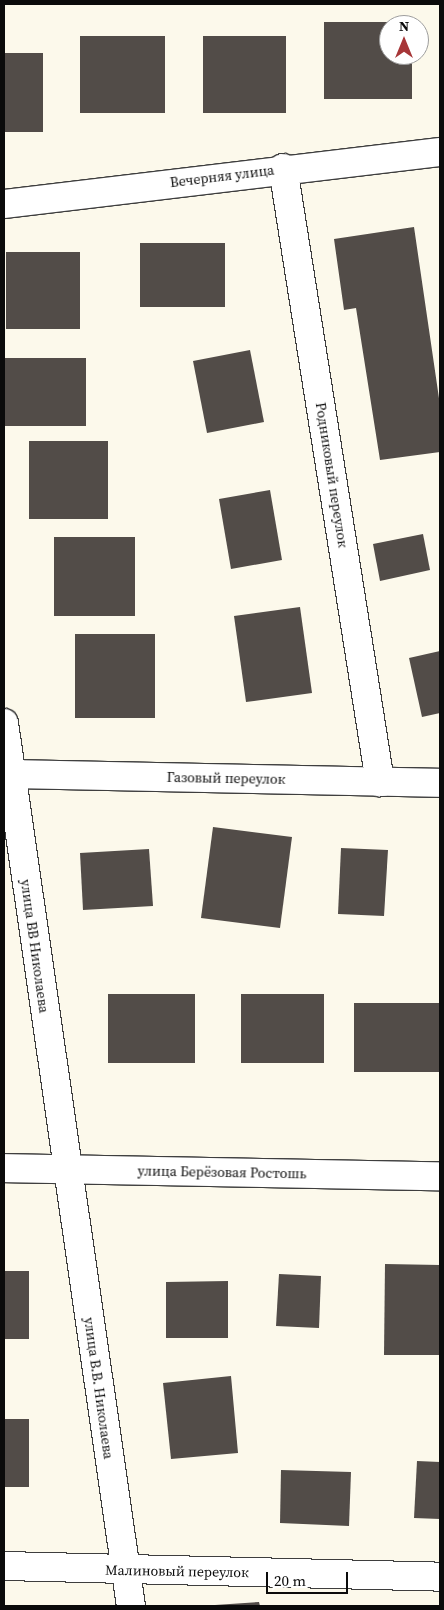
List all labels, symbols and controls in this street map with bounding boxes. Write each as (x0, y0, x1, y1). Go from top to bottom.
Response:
north arrow (379, 15, 429, 65)
text: N (399, 16, 409, 36)
street label: Вечерняя улица (169, 161, 275, 191)
street label: Родниковый переулок (312, 401, 352, 549)
street label: Газовый переулок (166, 769, 286, 787)
street label: улица ВВ Николаева (17, 878, 53, 1014)
street label: улица Берёзовая Ростошь (137, 1162, 307, 1182)
street label: улица В.В. Николаева (81, 1316, 117, 1460)
street label: Малиновый переулок (105, 1561, 249, 1581)
scale bar (269, 1562, 352, 1594)
text: 20 m (274, 1570, 306, 1591)

